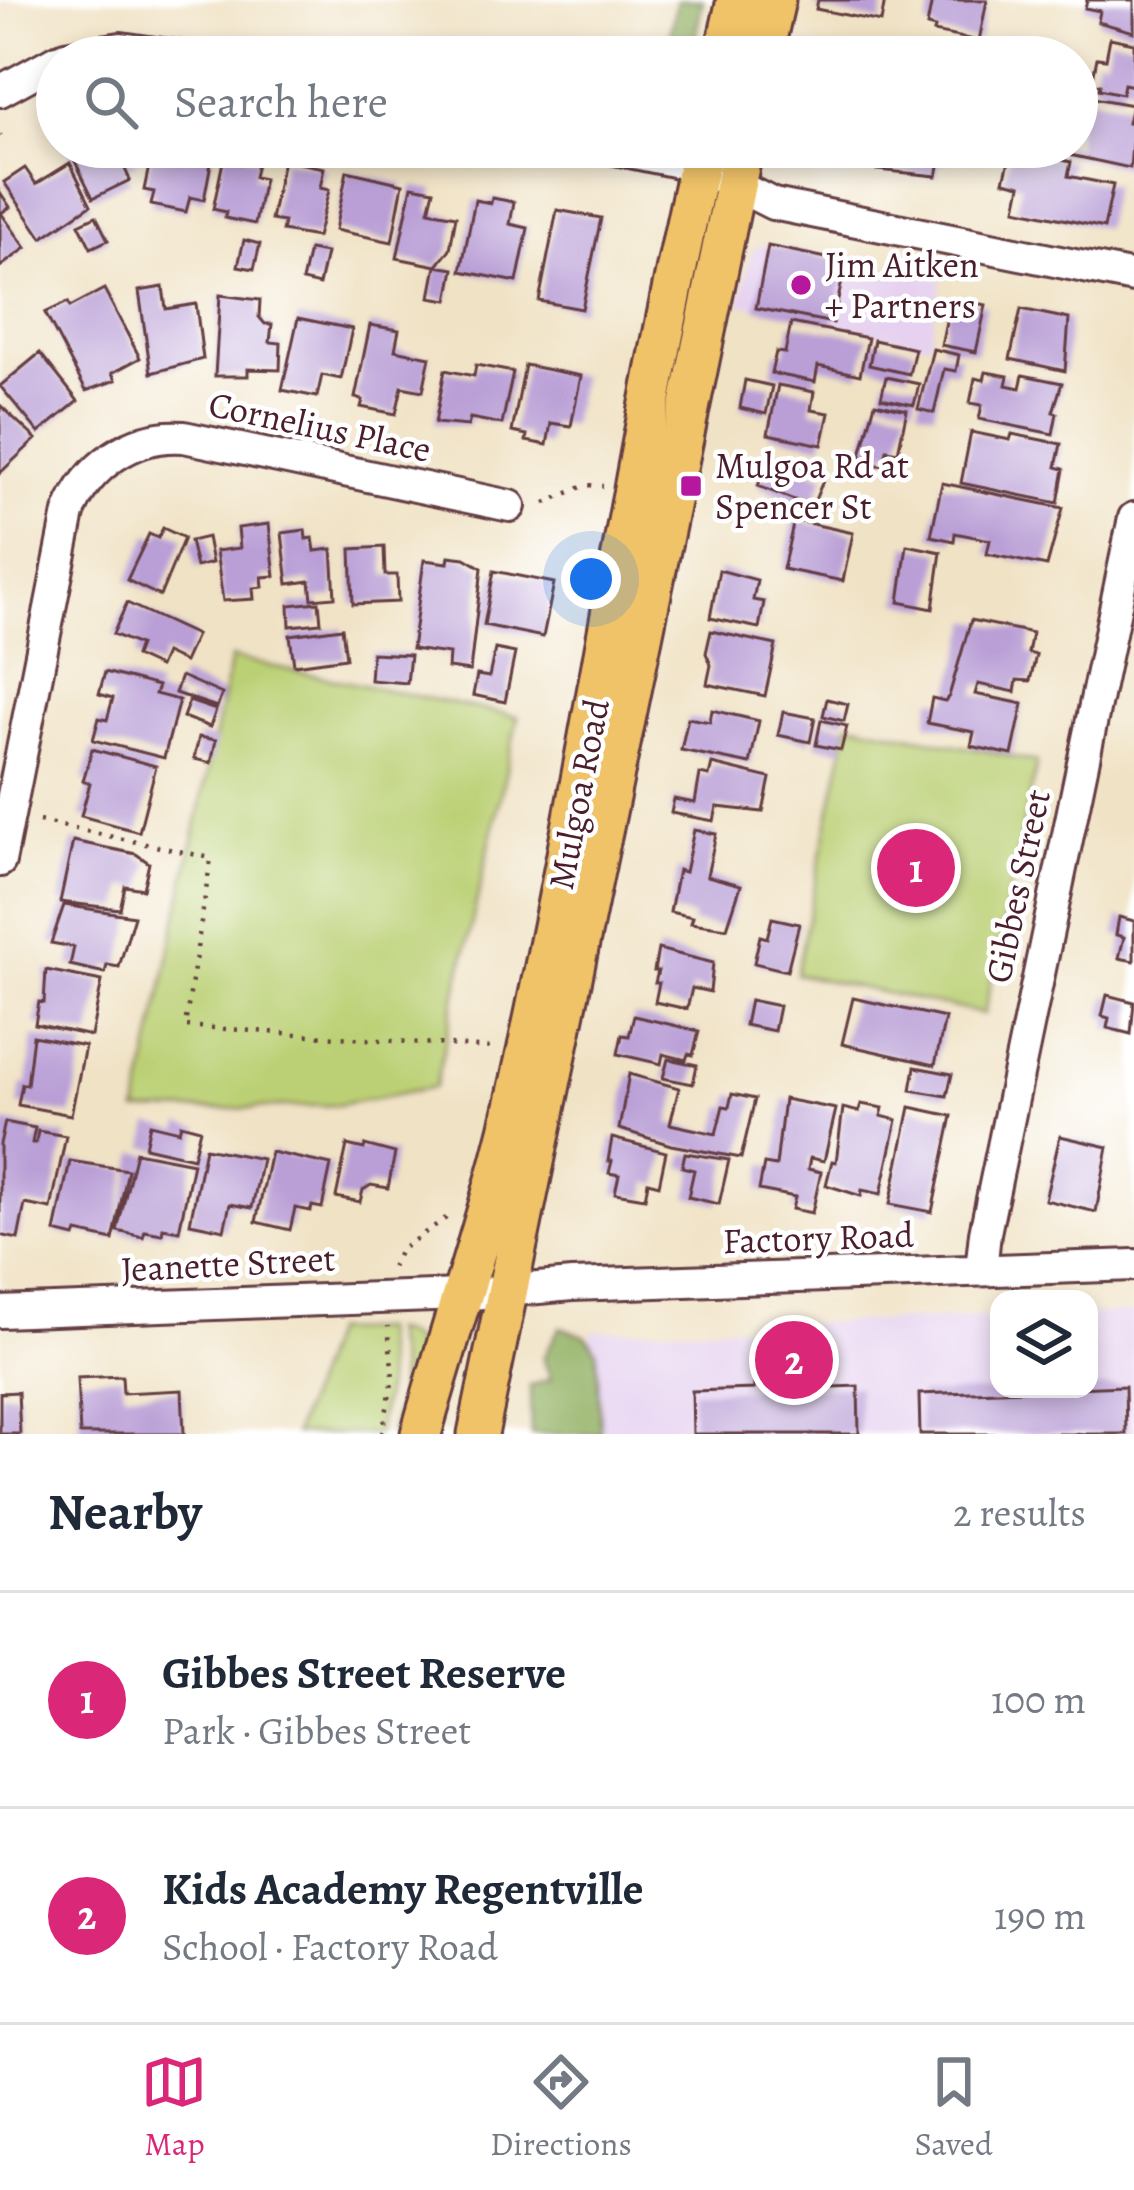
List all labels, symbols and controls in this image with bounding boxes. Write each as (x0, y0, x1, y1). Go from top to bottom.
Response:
search box (36, 36, 1098, 168)
icon: search (78, 69, 144, 135)
text: Search here (174, 71, 388, 133)
place label: Jim Aitken + Partners (825, 240, 979, 330)
marker: Jim Aitken + Partners (788, 272, 814, 298)
street label: Cornelius Place (204, 379, 435, 474)
place label: Mulgoa Rd at Spencer St (715, 441, 909, 531)
marker: Mulgoa Rd at Spencer St (678, 473, 704, 499)
your location (561, 549, 621, 609)
street label: Mulgoa Road (536, 694, 621, 893)
street label: Gibbes Street (973, 785, 1062, 987)
pin: 1 (877, 823, 955, 913)
street label: Factory Road (722, 1210, 915, 1265)
street label: Jeanette Street (120, 1233, 337, 1294)
map controls (990, 1290, 1098, 1398)
button: layers (990, 1290, 1098, 1398)
pin: 2 (755, 1315, 833, 1405)
text: Nearby (48, 1477, 202, 1547)
text: 2 results (953, 1486, 1086, 1539)
text: Gibbes Street Reserve (162, 1642, 566, 1704)
text: 1 (80, 1673, 94, 1726)
text: 100 m (991, 1673, 1086, 1726)
text: Park · Gibbes Street (162, 1704, 471, 1757)
text: Kids Academy Regentville (162, 1858, 644, 1920)
text: 2 (78, 1889, 96, 1942)
text: 190 m (994, 1889, 1086, 1942)
text: School · Factory Road (162, 1920, 498, 1973)
tab: Map (141, 2049, 207, 2166)
tab: Directions (490, 2049, 632, 2166)
tab: Saved (914, 2049, 993, 2166)

